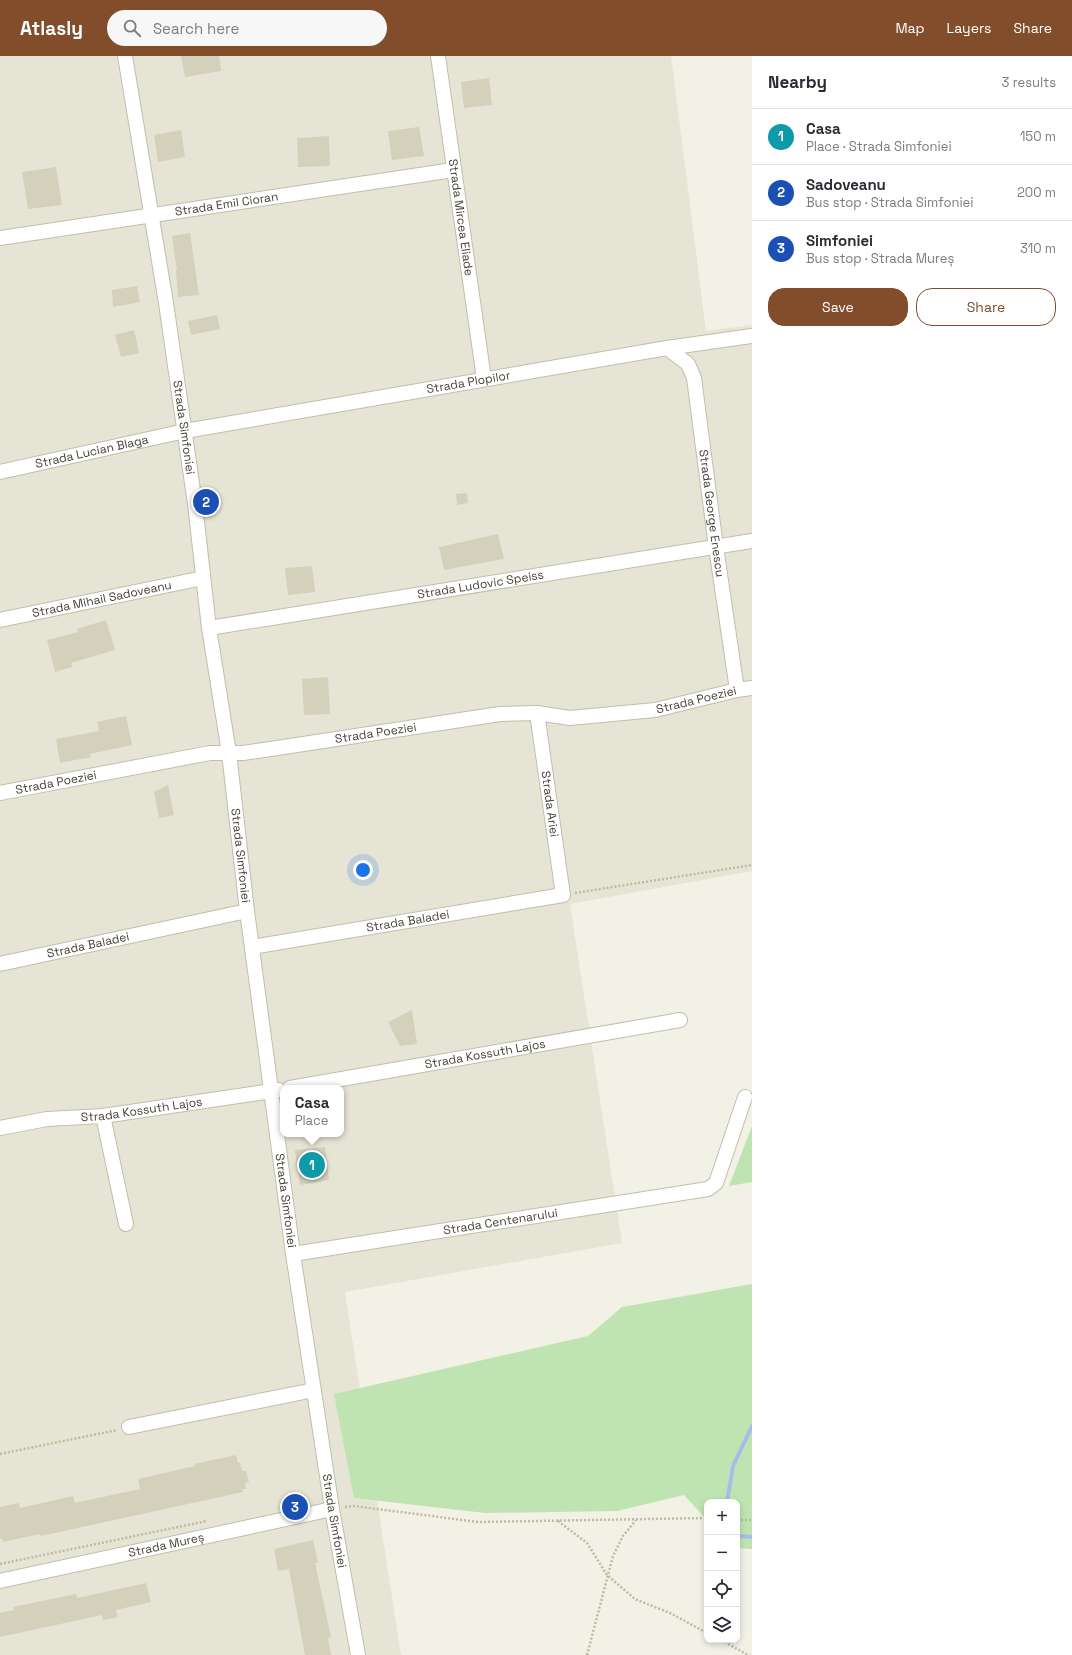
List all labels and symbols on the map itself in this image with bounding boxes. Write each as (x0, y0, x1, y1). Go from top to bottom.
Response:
street label: Strada Mircea Eliade (445, 158, 477, 277)
street label: Strada Emil Cioran (174, 188, 279, 220)
street label: Strada Plopilor (425, 367, 512, 397)
street label: Strada Simfoniei (169, 379, 199, 476)
street label: Strada Lucian Blaga (34, 431, 150, 472)
street label: Strada George Enescu (695, 448, 728, 578)
pin: 2 (193, 487, 219, 517)
street label: Strada Ludovic Speiss (416, 566, 545, 603)
street label: Strada Mihail Sadoveanu (31, 577, 173, 621)
street label: Strada Poeziei (654, 682, 738, 717)
street label: Strada Poeziei (334, 719, 418, 747)
street label: Strada Poeziei (14, 767, 98, 798)
street label: Strada Ariei (537, 770, 563, 838)
street label: Strada Simfoniei (227, 807, 254, 904)
your location (353, 860, 373, 880)
street label: Strada Baladei (365, 906, 451, 936)
street label: Strada Baladei (45, 928, 131, 962)
street label: Strada Kossuth Lajos (423, 1036, 547, 1072)
street label: Strada Kossuth Lajos (80, 1093, 203, 1125)
pin: 1 (299, 1150, 325, 1180)
street label: Strada Simfoniei (272, 1152, 300, 1249)
street label: Strada Centenarului (442, 1205, 559, 1238)
street label: Strada Simfoniei (319, 1473, 350, 1569)
pin: 3 (282, 1492, 308, 1522)
street label: Strada Mureș (127, 1529, 206, 1561)

